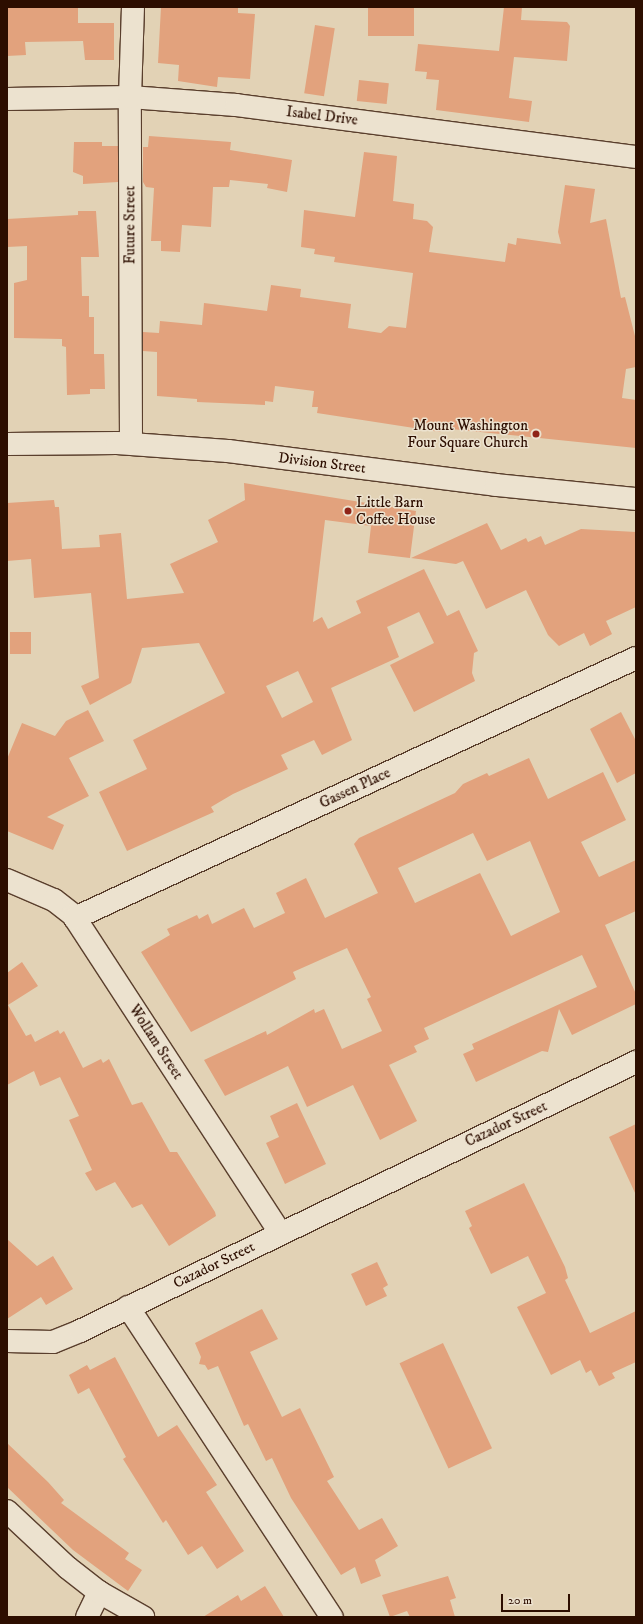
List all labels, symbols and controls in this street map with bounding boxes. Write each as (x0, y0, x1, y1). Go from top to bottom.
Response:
street label: Isabel Drive (285, 103, 359, 129)
street label: Future Street (121, 186, 139, 264)
place label: Mount Washington Four Square Church (407, 416, 528, 451)
marker: Mount Washington Four Square Church (531, 429, 541, 439)
street label: Division Street (277, 449, 367, 477)
place label: Little Barn Coffee House (356, 493, 435, 528)
marker: Little Barn Coffee House (343, 506, 353, 516)
street label: Gassen Place (317, 764, 393, 812)
street label: Wollam Street (125, 1001, 187, 1083)
street label: Cazador Street (462, 1097, 550, 1151)
street label: Cazador Street (170, 1238, 258, 1292)
scale bar (503, 1586, 572, 1612)
text: 20 m (508, 1593, 532, 1608)

